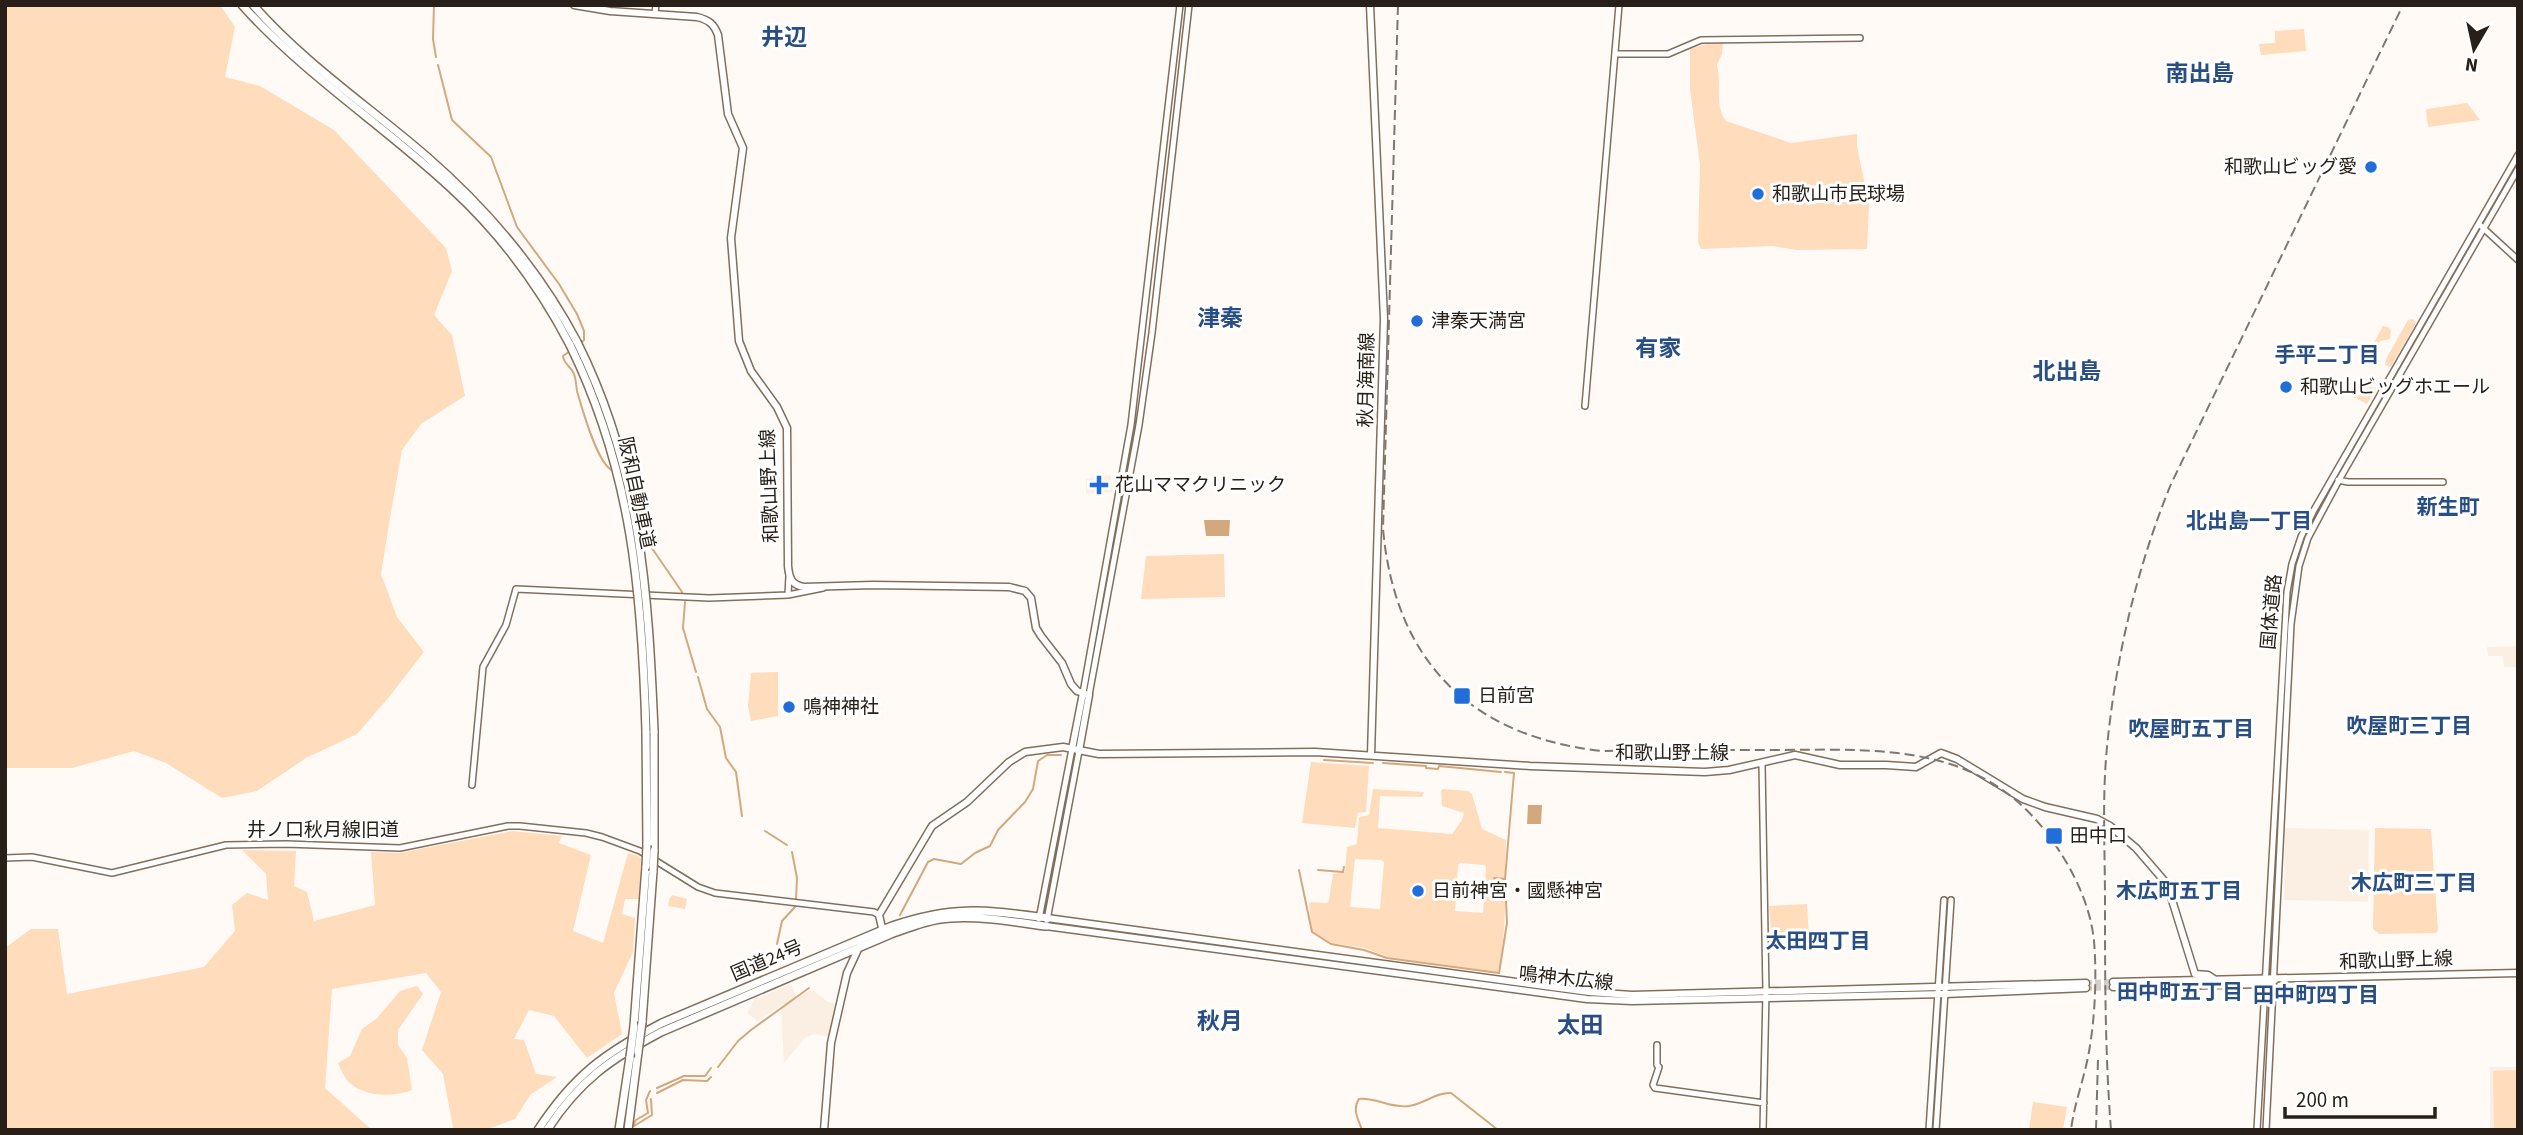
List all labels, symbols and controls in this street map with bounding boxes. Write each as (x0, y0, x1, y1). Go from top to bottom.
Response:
north arrow (2439, 14, 2509, 84)
district label: 井辺 (761, 21, 807, 54)
text: N (2463, 50, 2480, 79)
district label: 南出島 (2166, 57, 2235, 90)
place label: 和歌山ビッグ愛 (2224, 154, 2357, 181)
marker: 和歌山ビッグ愛 (2363, 159, 2379, 175)
place label: 和歌山市民球場 (1772, 181, 1905, 208)
marker: 和歌山市民球場 (1750, 186, 1766, 202)
district label: 津秦 (1197, 302, 1243, 335)
place label: 津秦天満宮 (1431, 308, 1526, 335)
marker: 津秦天満宮 (1409, 313, 1425, 329)
street label: 秋月海南線 (1353, 332, 1381, 428)
district label: 有家 (1635, 332, 1681, 365)
district label: 手平二丁目 (2275, 340, 2380, 370)
district label: 北出島 (2033, 355, 2102, 388)
place label: 和歌山ビッグホエール (2300, 374, 2490, 401)
marker: 和歌山ビッグホエール (2278, 379, 2294, 395)
street label: 和歌山野上線 (755, 429, 785, 543)
street label: 阪和自動車道 (611, 434, 661, 552)
place label: 花山ママクリニック (1115, 472, 1286, 499)
marker: 花山ママクリニック (1089, 475, 1109, 495)
district label: 新生町 (2417, 492, 2480, 522)
district label: 北出島一丁目 (2186, 506, 2312, 536)
street label: 国体道路 (2255, 573, 2289, 651)
place label: 日前宮 (1478, 683, 1535, 710)
marker: 日前宮 (1452, 686, 1472, 706)
place label: 鳴神神社 (803, 694, 879, 721)
marker: 鳴神神社 (781, 699, 797, 715)
district label: 吹屋町三丁目 (2346, 711, 2472, 741)
district label: 吹屋町五丁目 (2128, 714, 2254, 744)
street label: 和歌山野上線 (1615, 740, 1729, 767)
street label: 井ノ口秋月線旧道 (247, 817, 399, 844)
place label: 田中口 (2070, 823, 2127, 850)
marker: 田中口 (2044, 826, 2064, 846)
district label: 木広町三丁目 (2351, 868, 2477, 898)
district label: 木広町五丁目 (2116, 876, 2242, 906)
place label: 日前神宮・國懸神宮 (1432, 878, 1603, 905)
marker: 日前神宮・國懸神宮 (1410, 883, 1426, 899)
district label: 太田四丁目 (1766, 926, 1871, 956)
street label: 国道24号 (727, 934, 807, 988)
street label: 和歌山野上線 (2339, 946, 2453, 976)
street label: 鳴神木広線 (1517, 961, 1615, 997)
district label: 田中町五丁目 (2117, 977, 2243, 1007)
district label: 田中町四丁目 (2253, 980, 2379, 1010)
district label: 秋月 (1197, 1005, 1243, 1038)
district label: 太田 (1557, 1009, 1603, 1042)
scale bar (2285, 1076, 2436, 1120)
text: 200 m (2296, 1085, 2349, 1115)

